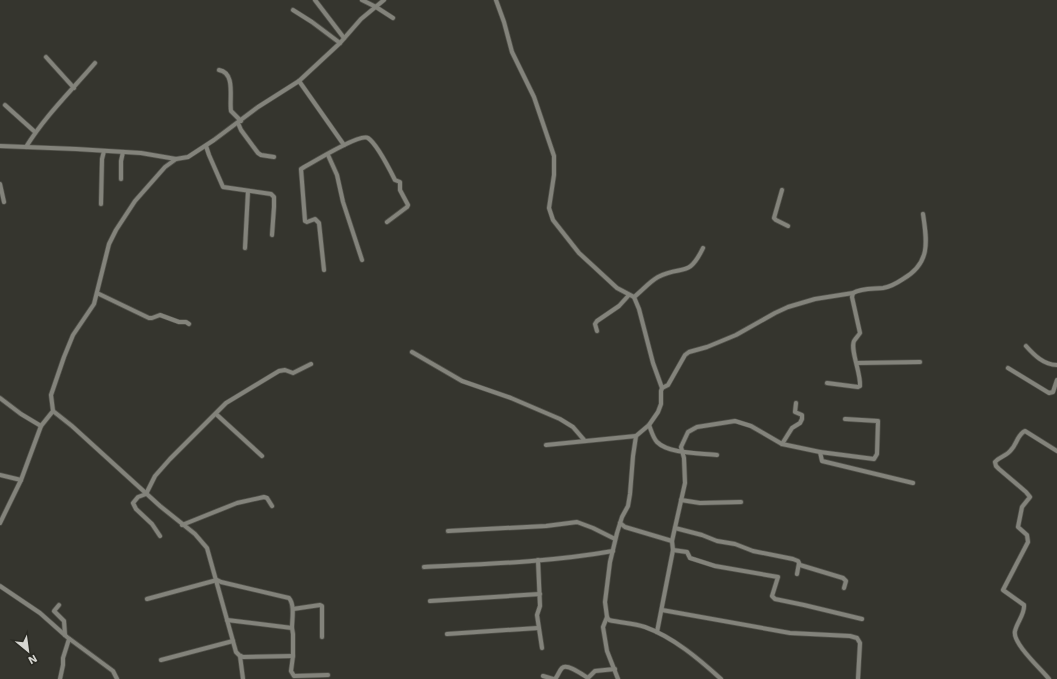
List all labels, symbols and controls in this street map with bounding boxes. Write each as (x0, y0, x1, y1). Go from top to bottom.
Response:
north arrow (8, 631, 48, 671)
text: N (26, 652, 39, 667)

